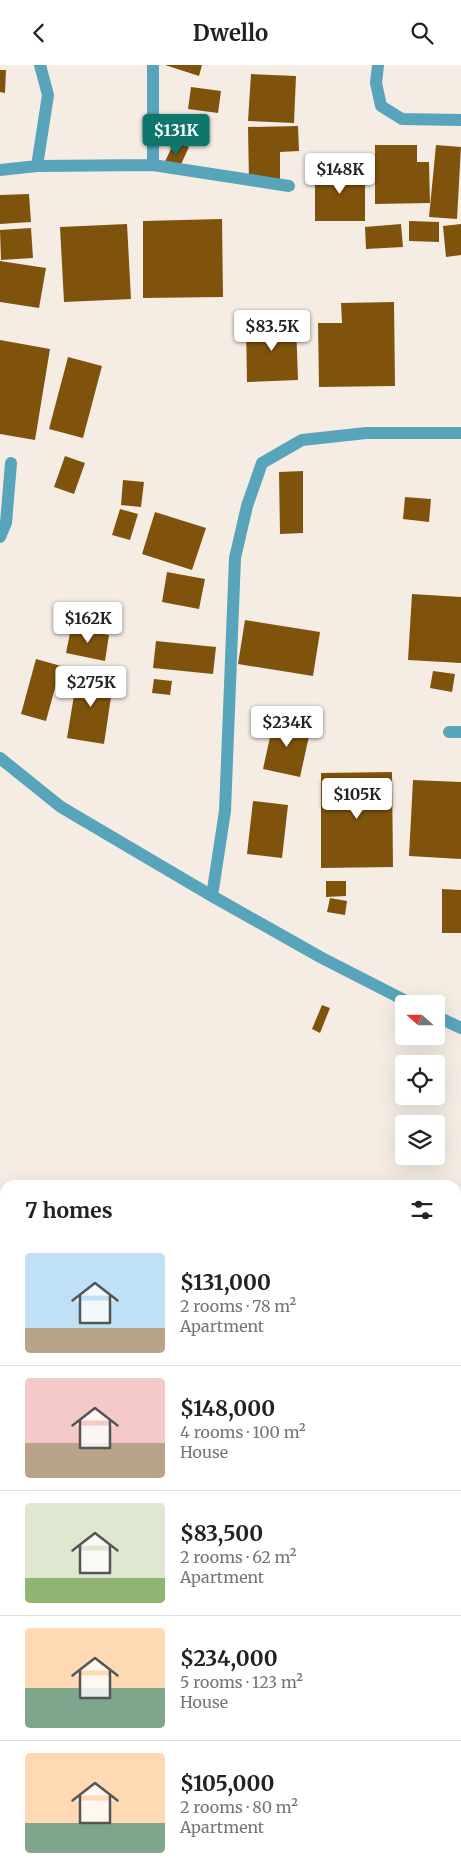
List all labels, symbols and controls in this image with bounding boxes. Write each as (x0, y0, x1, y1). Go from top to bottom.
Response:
icon: back (25, 19, 53, 47)
text: Dwello (193, 19, 268, 47)
icon: search (408, 19, 436, 47)
pin: $131K (141, 113, 211, 156)
text: $131K (154, 120, 198, 140)
pin: $148K (305, 153, 375, 195)
text: $148K (316, 159, 364, 179)
pin: $83.5K (231, 309, 313, 352)
text: $83.5K (245, 316, 299, 336)
pin: $162K (53, 601, 123, 644)
text: $162K (64, 608, 112, 628)
pin: $275K (56, 665, 126, 708)
text: $275K (66, 672, 116, 692)
pin: $234K (252, 705, 322, 748)
text: $234K (262, 712, 312, 732)
pin: $105K (322, 777, 392, 820)
text: $105K (333, 784, 381, 804)
north arrow (395, 995, 445, 1045)
map controls (395, 995, 445, 1165)
button: locate (395, 1055, 445, 1105)
button: layers (395, 1115, 445, 1165)
icon: filters (408, 1196, 436, 1224)
text: 7 homes (25, 1197, 113, 1224)
text: $131,000 (180, 1269, 271, 1296)
icon: home (65, 1273, 125, 1333)
text: 2 rooms · 78 m² (180, 1296, 296, 1316)
text: Apartment (180, 1316, 264, 1336)
text: $148,000 (180, 1395, 275, 1422)
icon: home (65, 1398, 125, 1458)
text: 4 rooms · 100 m² (180, 1422, 306, 1442)
text: House (180, 1442, 228, 1462)
text: $83,500 (180, 1520, 263, 1547)
icon: home (65, 1523, 125, 1583)
text: 2 rooms · 62 m² (180, 1547, 297, 1567)
text: Apartment (180, 1567, 264, 1587)
text: $234,000 (180, 1645, 278, 1672)
icon: home (65, 1648, 125, 1708)
text: 5 rooms · 123 m² (180, 1672, 303, 1692)
text: House (180, 1692, 228, 1712)
text: $105,000 (180, 1770, 274, 1797)
icon: home (65, 1773, 125, 1833)
text: 2 rooms · 80 m² (180, 1797, 298, 1817)
text: Apartment (180, 1817, 264, 1837)

